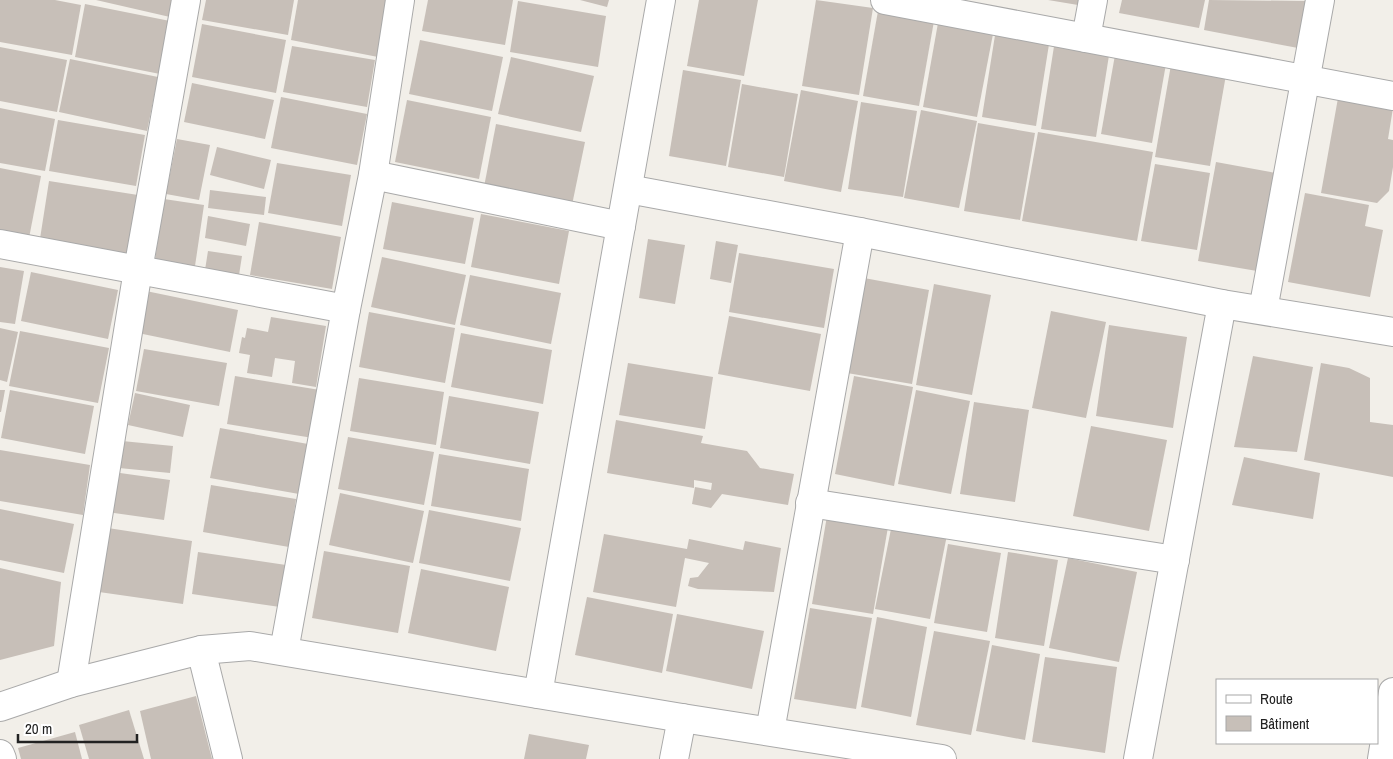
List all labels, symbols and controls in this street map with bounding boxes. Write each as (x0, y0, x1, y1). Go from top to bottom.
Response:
legend (1216, 679, 1378, 744)
text: Route (1260, 688, 1293, 709)
scale bar (18, 712, 136, 744)
text: Bâtiment (1260, 713, 1310, 734)
text: 20 m (25, 718, 52, 739)

